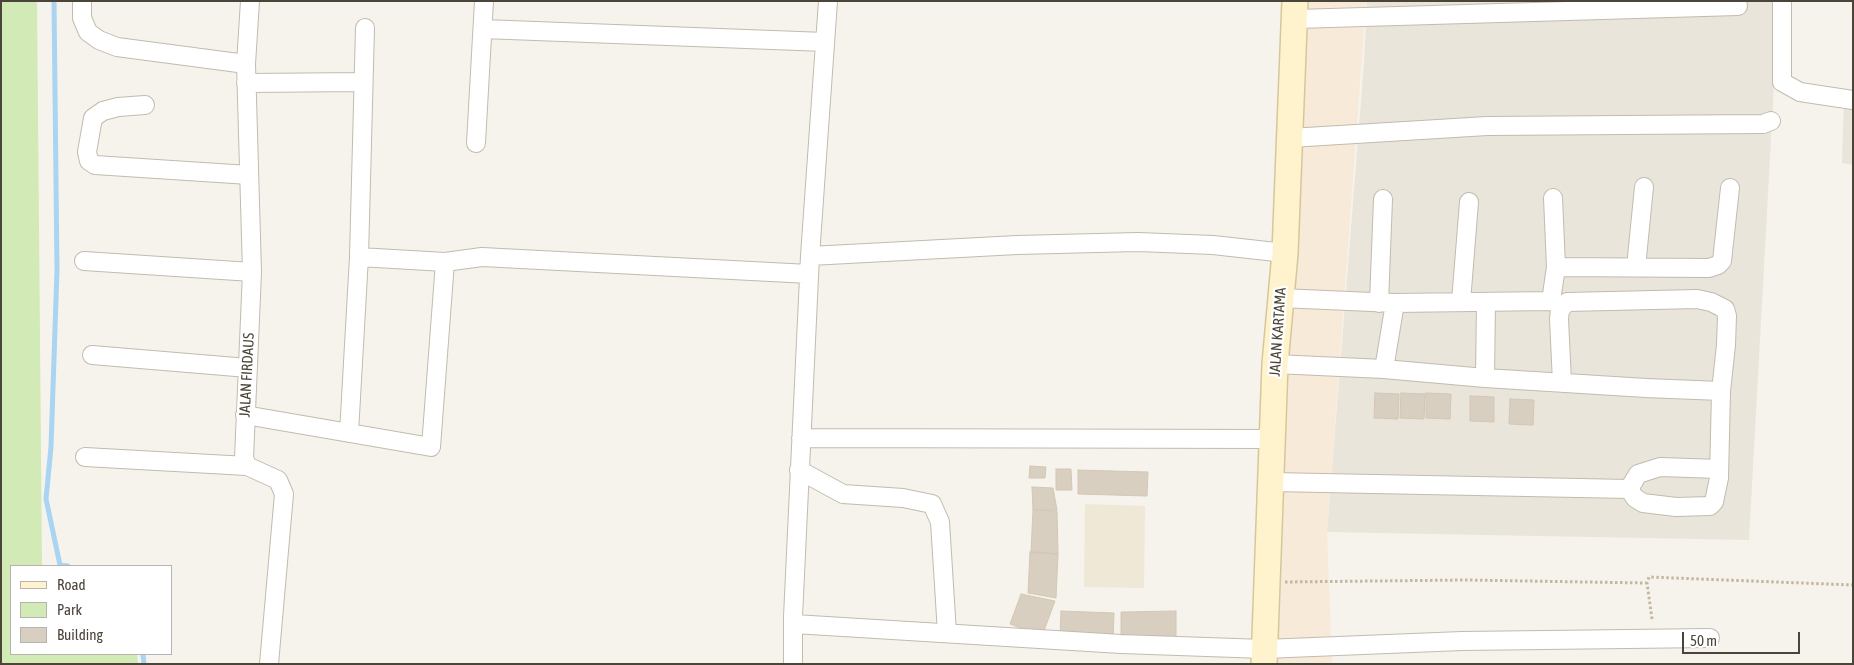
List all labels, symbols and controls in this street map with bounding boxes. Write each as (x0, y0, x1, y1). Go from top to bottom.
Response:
street label: JALAN KARTAMA (1266, 287, 1290, 377)
street label: JALAN FIRDAUS (236, 332, 258, 418)
legend (10, 565, 172, 655)
text: Road (57, 576, 86, 593)
text: Park (57, 601, 82, 618)
scale bar (1684, 622, 1802, 654)
text: Building (57, 626, 103, 643)
text: 50 m (1690, 632, 1717, 649)

